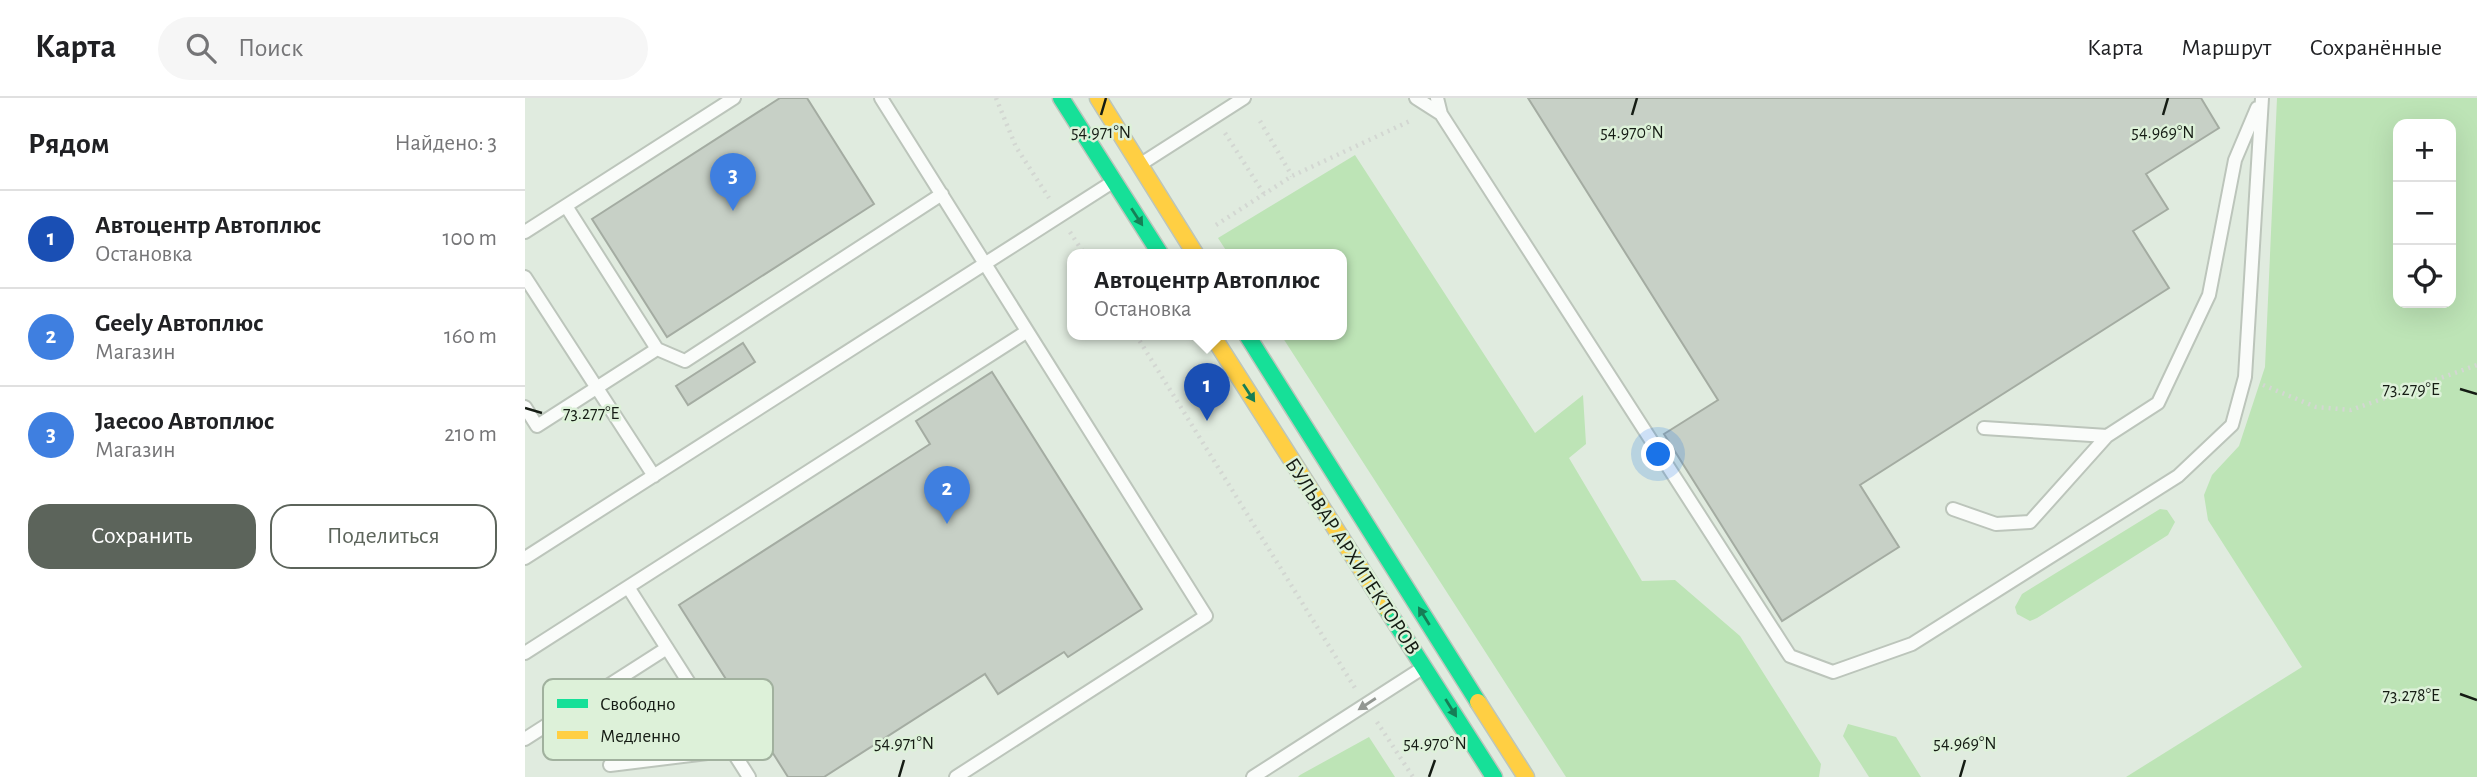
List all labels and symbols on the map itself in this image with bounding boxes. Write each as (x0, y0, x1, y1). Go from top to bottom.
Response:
text: 54.971°N (1071, 124, 1131, 142)
text: 54.970°N (1600, 124, 1664, 142)
text: 54.969°N (2131, 124, 2195, 142)
pin: 3 (710, 153, 756, 211)
one-way arrow (1130, 208, 1143, 227)
pin: 1 (1184, 363, 1230, 421)
text: 73.279°E (2382, 381, 2440, 399)
one-way arrow (1243, 383, 1256, 402)
text: 73.277°E (563, 405, 619, 423)
your location (1641, 437, 1675, 471)
street label: БУЛЬВАР АРХИТЕКТОРОВ (1281, 454, 1424, 658)
pin: 2 (924, 466, 970, 524)
one-way arrow (1417, 606, 1430, 626)
legend (543, 679, 773, 760)
text: 73.278°E (2382, 687, 2440, 705)
text: Свободно (600, 695, 676, 714)
one-way arrow (1358, 697, 1376, 711)
one-way arrow (1444, 699, 1457, 718)
text: Медленно (600, 727, 680, 746)
text: 54.971°N (874, 735, 934, 753)
text: 54.970°N (1403, 735, 1467, 753)
text: 54.969°N (1933, 735, 1997, 753)

